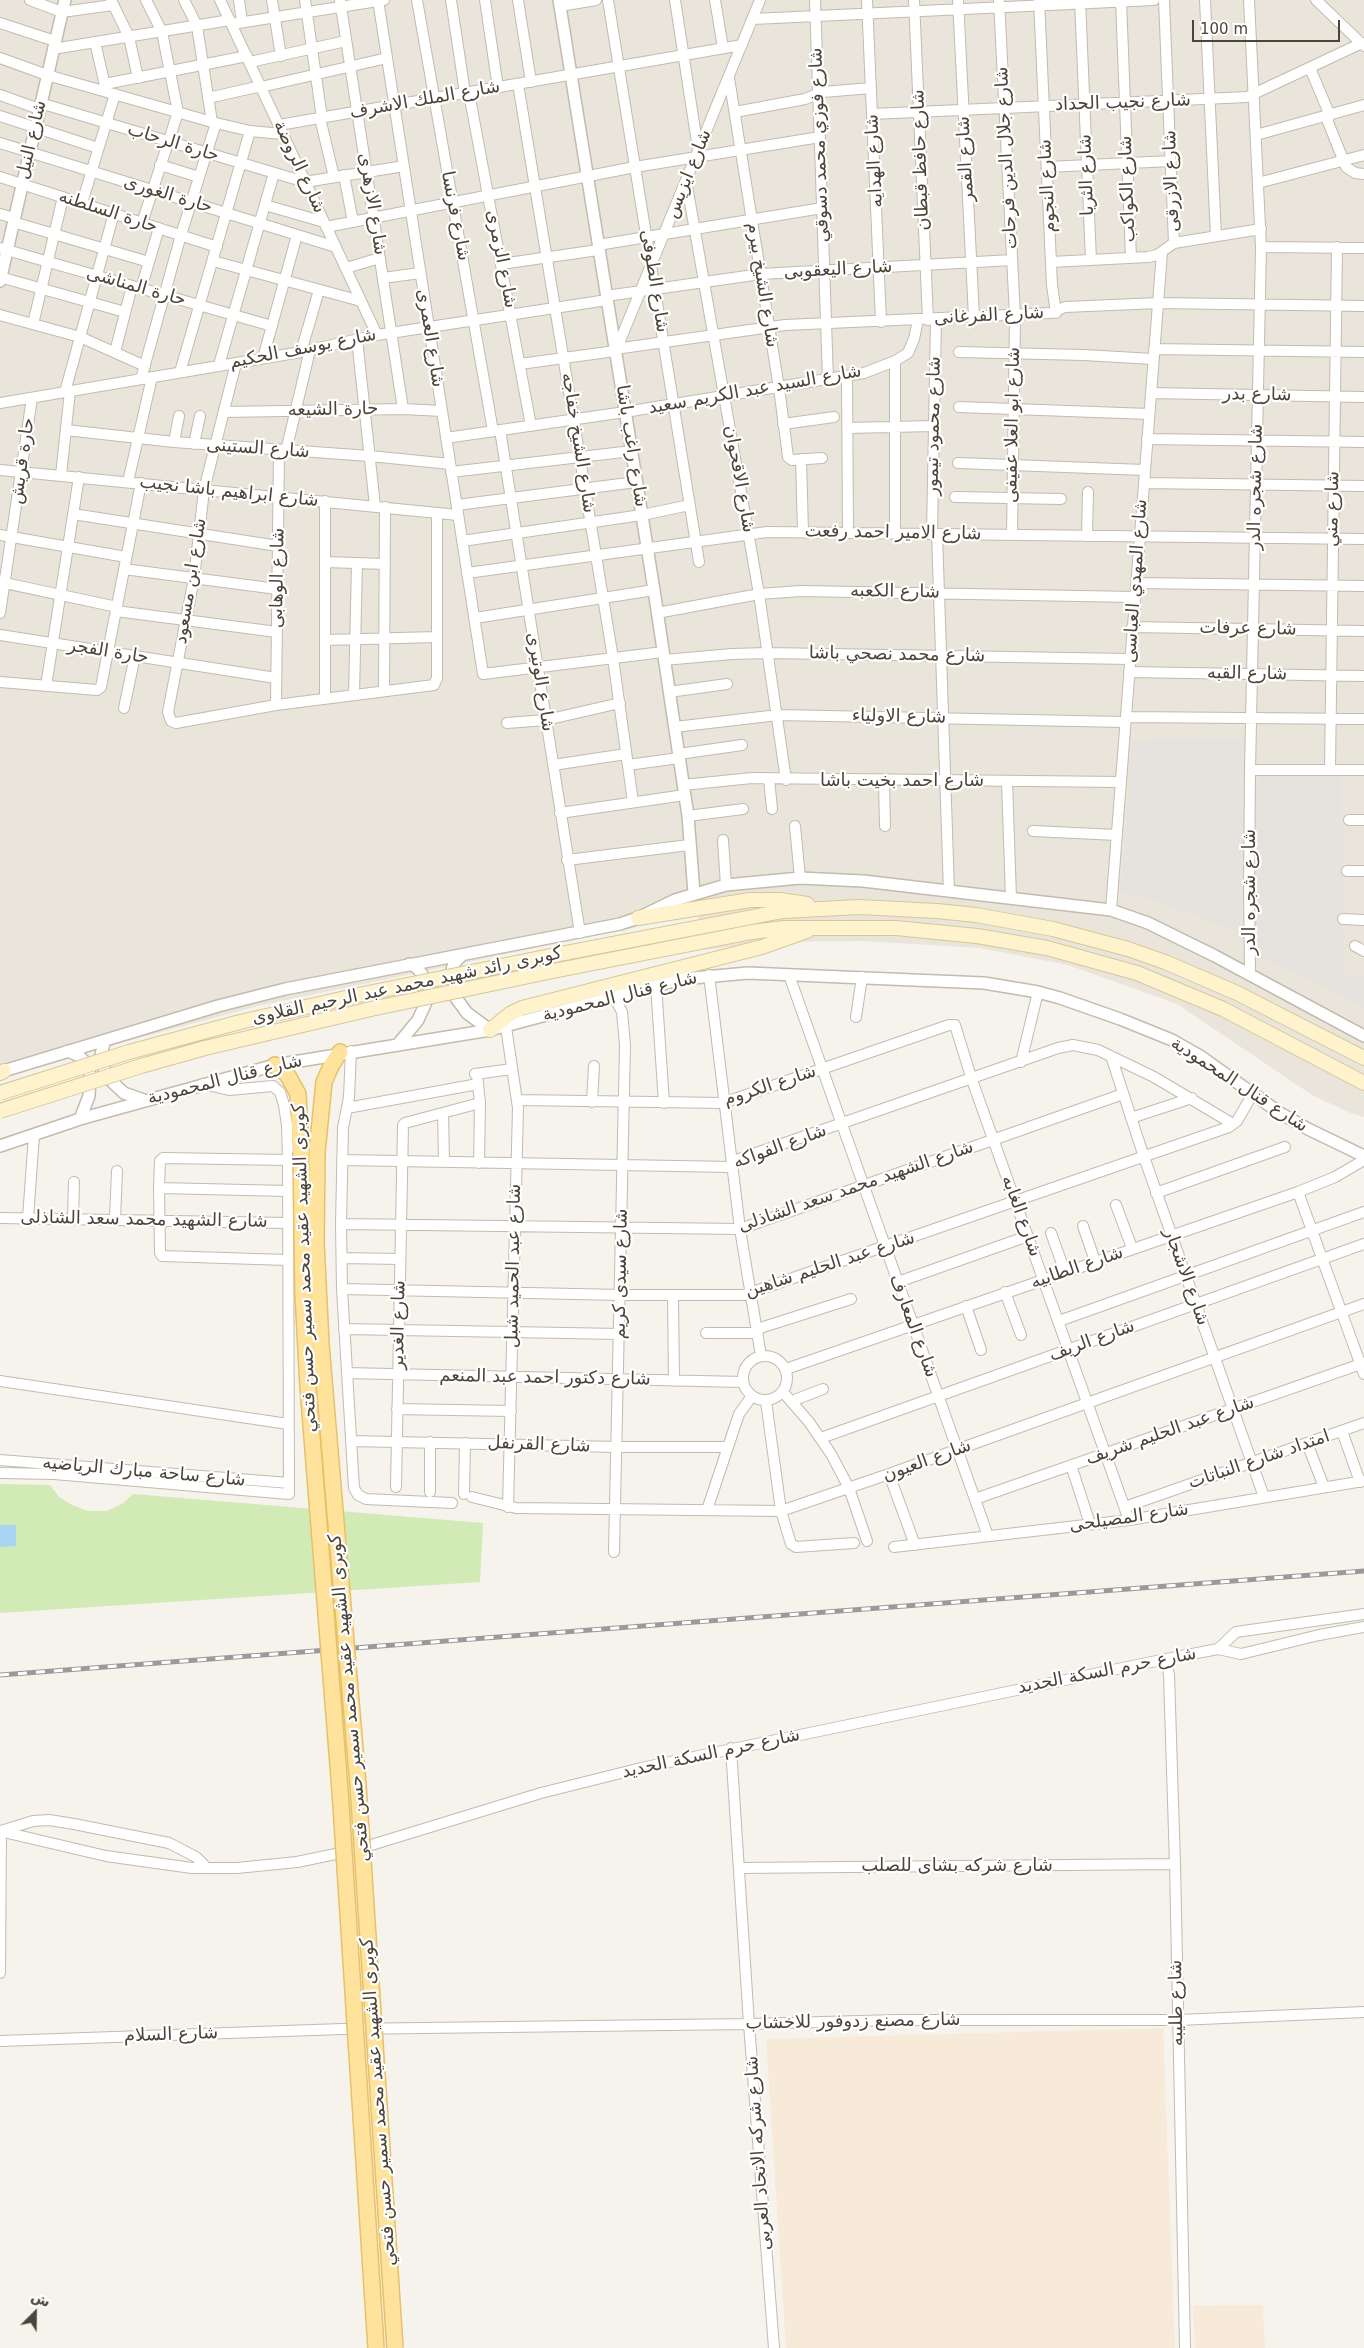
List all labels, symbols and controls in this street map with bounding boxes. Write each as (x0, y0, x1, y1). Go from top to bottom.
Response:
scale bar (1194, 10, 1342, 42)
text: 100 m (1200, 20, 1248, 38)
street label: شارع فوزي محمد دسوقي (806, 47, 834, 243)
street label: شارع جلال الدين فرحات (991, 66, 1023, 250)
street label: شارع الملك الاشرف (348, 76, 502, 124)
street label: شارع حافظ قبطان (908, 89, 934, 231)
street label: شارع نجيب الحداد (1055, 90, 1191, 116)
street label: شارع النيل (12, 98, 52, 182)
street label: شارع الهدايه (862, 114, 888, 208)
street label: شارع القمر (953, 116, 979, 202)
street label: شارع الروضة (268, 117, 330, 217)
street label: حارة الرحاب (125, 119, 221, 167)
street label: شارع ايزيس (661, 127, 717, 221)
street label: شارع الازرقى (1159, 130, 1185, 232)
street label: شارع الثريا (1075, 134, 1099, 216)
street label: شارع الكواكب (1115, 135, 1141, 243)
street label: شارع النجوم (1035, 139, 1061, 233)
street label: شارع الازهرى (353, 151, 391, 257)
street label: شارع فرنسا (436, 169, 474, 263)
street label: حارة الغورى (121, 171, 215, 219)
street label: حارة السلطنه (56, 186, 160, 238)
street label: شارع الزمرى (481, 208, 521, 310)
street label: شارع الشيخ بيرم (741, 221, 783, 349)
street label: شارع الطوفى (635, 228, 673, 334)
street label: شارع اليعقوبى (783, 256, 893, 284)
street label: حارة المناشى (84, 263, 188, 311)
street label: شارع العمرى (412, 287, 448, 389)
street label: شارع الفرغانى (933, 302, 1045, 330)
street label: شارع يوسف الحكيم (228, 324, 378, 374)
street label: شارع ابو العلا عفيفى (1001, 347, 1025, 503)
street label: شارع محمود تيمور (922, 356, 946, 496)
street label: شارع السيد عبد الكريم سعيد (647, 361, 863, 419)
street label: شارع الشيخ خفاجه (556, 371, 600, 515)
street label: شارع راغب باشا (611, 383, 651, 509)
street label: شارع بدر (1222, 384, 1292, 406)
street label: حارة الشيعه (287, 398, 379, 422)
street label: حارة قريش (6, 416, 40, 506)
street label: شارع الاقحوان (719, 424, 759, 534)
street label: شارع شجره الدر (1244, 424, 1268, 550)
street label: شارع الستينى (206, 435, 310, 463)
street label: شارع مني (1322, 471, 1344, 547)
street label: شارع ابراهيم باشا نجيب (138, 472, 320, 512)
street label: شارع المهدي العباسى (1119, 498, 1153, 664)
street label: شارع ابن مسعود (170, 517, 212, 645)
street label: شارع الامير احمد رفعت (804, 521, 982, 545)
street label: شارع الوهابى (266, 528, 290, 628)
street label: شارع الكعبه (850, 580, 940, 604)
street label: شارع عرفات (1199, 617, 1297, 641)
street label: شارع الوتيرى (522, 631, 558, 733)
street label: حارة الفجر (66, 635, 150, 669)
street label: شارع محمد نصحي باشا (809, 643, 985, 667)
street label: شارع القبه (1207, 663, 1287, 685)
street label: شارع الاولياء (852, 705, 946, 729)
street label: شارع احمد بخيت باشا (820, 770, 984, 792)
street label: شارع شجره الدر (1239, 829, 1261, 955)
street label: كوبرى رائد شهيد محمد عبد الرحيم القلاوى (250, 943, 564, 1029)
street label: شارع قنال المحمودية (540, 967, 700, 1027)
street label: شارع قنال المحمودية (1166, 1033, 1312, 1137)
street label: شارع قنال المحمودية (145, 1050, 305, 1110)
street label: شارع الكروم (721, 1061, 819, 1111)
street label: كوبرى الشهيد عقيد محمد سمير حسن فتحي (288, 1103, 322, 1433)
street label: شارع الفواكه (730, 1120, 830, 1174)
street label: شارع الشهيد محمد سعد الشاذلى (735, 1137, 977, 1237)
street label: شارع الغابه (996, 1172, 1046, 1260)
street label: شارع عبد الحميد شبل (502, 1184, 526, 1348)
street label: شارع الشهيد محمد سعد الشاذلى (20, 1207, 268, 1233)
street label: شارع سيدى كريم (609, 1208, 633, 1340)
street label: شارع الاشجار (1158, 1225, 1214, 1329)
street label: شارع عبد الحليم شاهين (742, 1227, 918, 1303)
street label: شارع الطابيه (1028, 1242, 1126, 1294)
street label: شارع المعارف (884, 1272, 942, 1380)
street label: شارع الغدير (387, 1280, 411, 1370)
street label: شارع الريف (1046, 1315, 1138, 1367)
street label: شارع دكتور احمد عبد المنعم (439, 1365, 651, 1391)
street label: شارع عبد الحليم شريف (1083, 1392, 1257, 1470)
street label: امتداد شارع النباتات (1185, 1426, 1333, 1494)
street label: شارع القرنفل (487, 1432, 591, 1458)
street label: شارع العيون (880, 1435, 974, 1487)
street label: شارع ساحة مبارك الرياضيه (42, 1452, 246, 1492)
street label: شارع المصيلحى (1068, 1499, 1190, 1537)
street label: كوبرى الشهيد عقيد محمد سمير حسن فتحي (325, 1533, 375, 1863)
street label: شارع حرم السكة الحديد (1016, 1643, 1198, 1699)
street label: شارع حرم السكة الحديد (620, 1725, 802, 1783)
street label: شارع شركه بشاى للصلب (861, 1855, 1053, 1877)
street label: كوبرى الشهيد عقيد محمد سمير حسن فتحي (357, 1937, 401, 2267)
street label: شارع طليبه (1165, 1960, 1189, 2046)
street label: شارع مصنع زدوفور للاخشاب (745, 2009, 961, 2035)
street label: شارع السلام (124, 2023, 218, 2047)
street label: شارع شركه الاتحاد العربى (741, 2055, 777, 2251)
north arrow (10, 2288, 60, 2338)
text: ش (29, 2288, 53, 2310)

